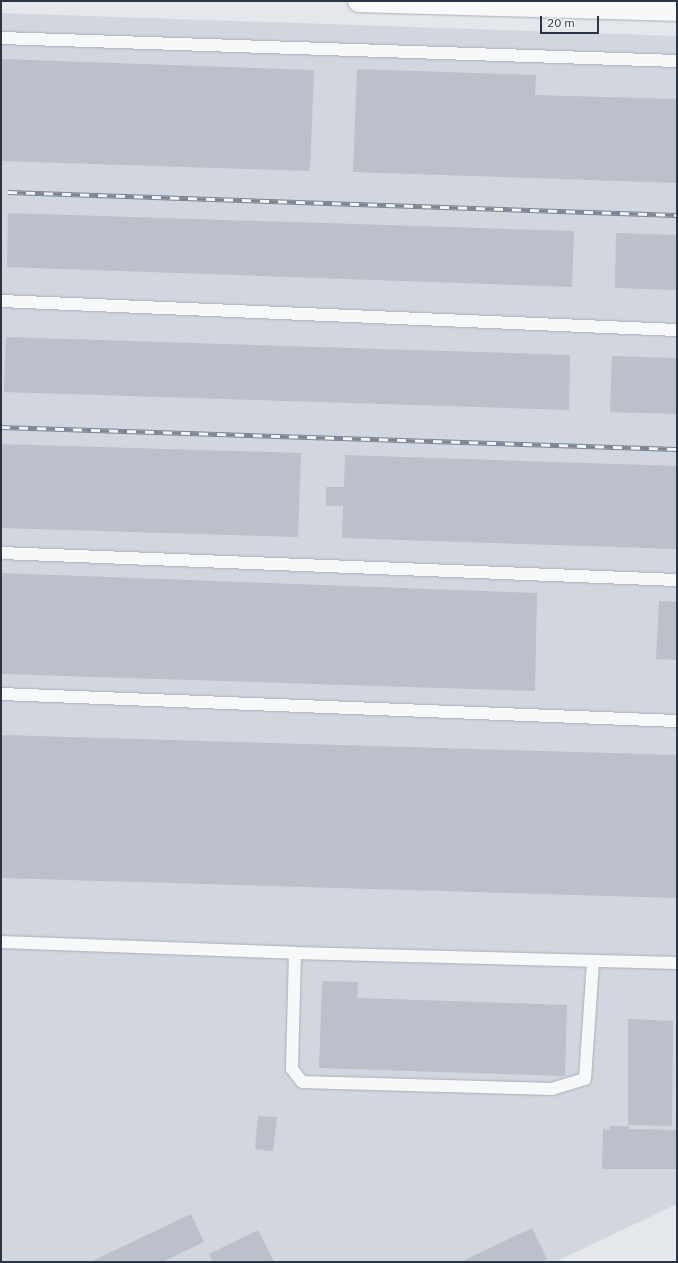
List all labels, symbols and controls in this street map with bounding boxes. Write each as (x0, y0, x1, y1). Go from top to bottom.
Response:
scale bar (542, 8, 601, 34)
text: 20 m (547, 15, 575, 30)

